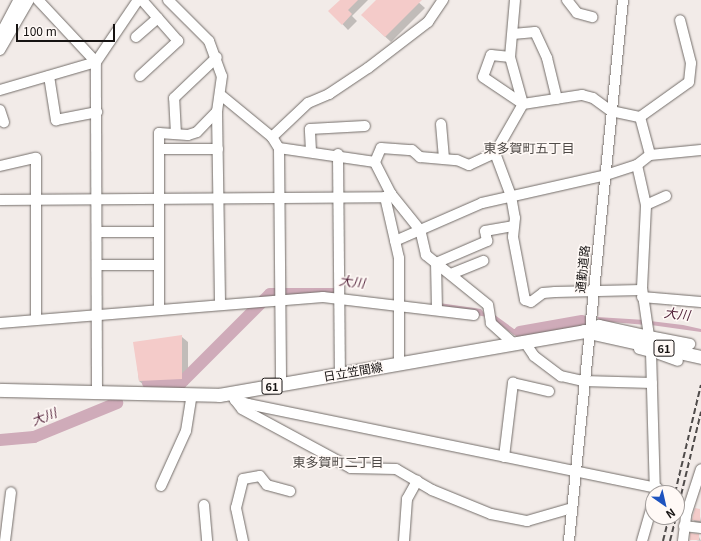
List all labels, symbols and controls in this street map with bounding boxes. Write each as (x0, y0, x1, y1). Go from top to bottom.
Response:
scale bar (18, 16, 117, 42)
text: 100 m (23, 22, 57, 39)
district label: 東多賀町五丁目 (484, 140, 574, 156)
street label: 通勤道路 (572, 244, 592, 294)
water label: 大川 (338, 273, 366, 291)
water label: 大川 (663, 305, 691, 323)
road number: 61 (653, 339, 675, 357)
street label: 日立笠間線 (322, 359, 384, 383)
road number: 61 (261, 377, 283, 395)
water label: 大川 (29, 405, 59, 429)
district label: 東多賀町二丁目 (293, 454, 383, 470)
north arrow (645, 485, 685, 525)
text: N (663, 505, 679, 523)

